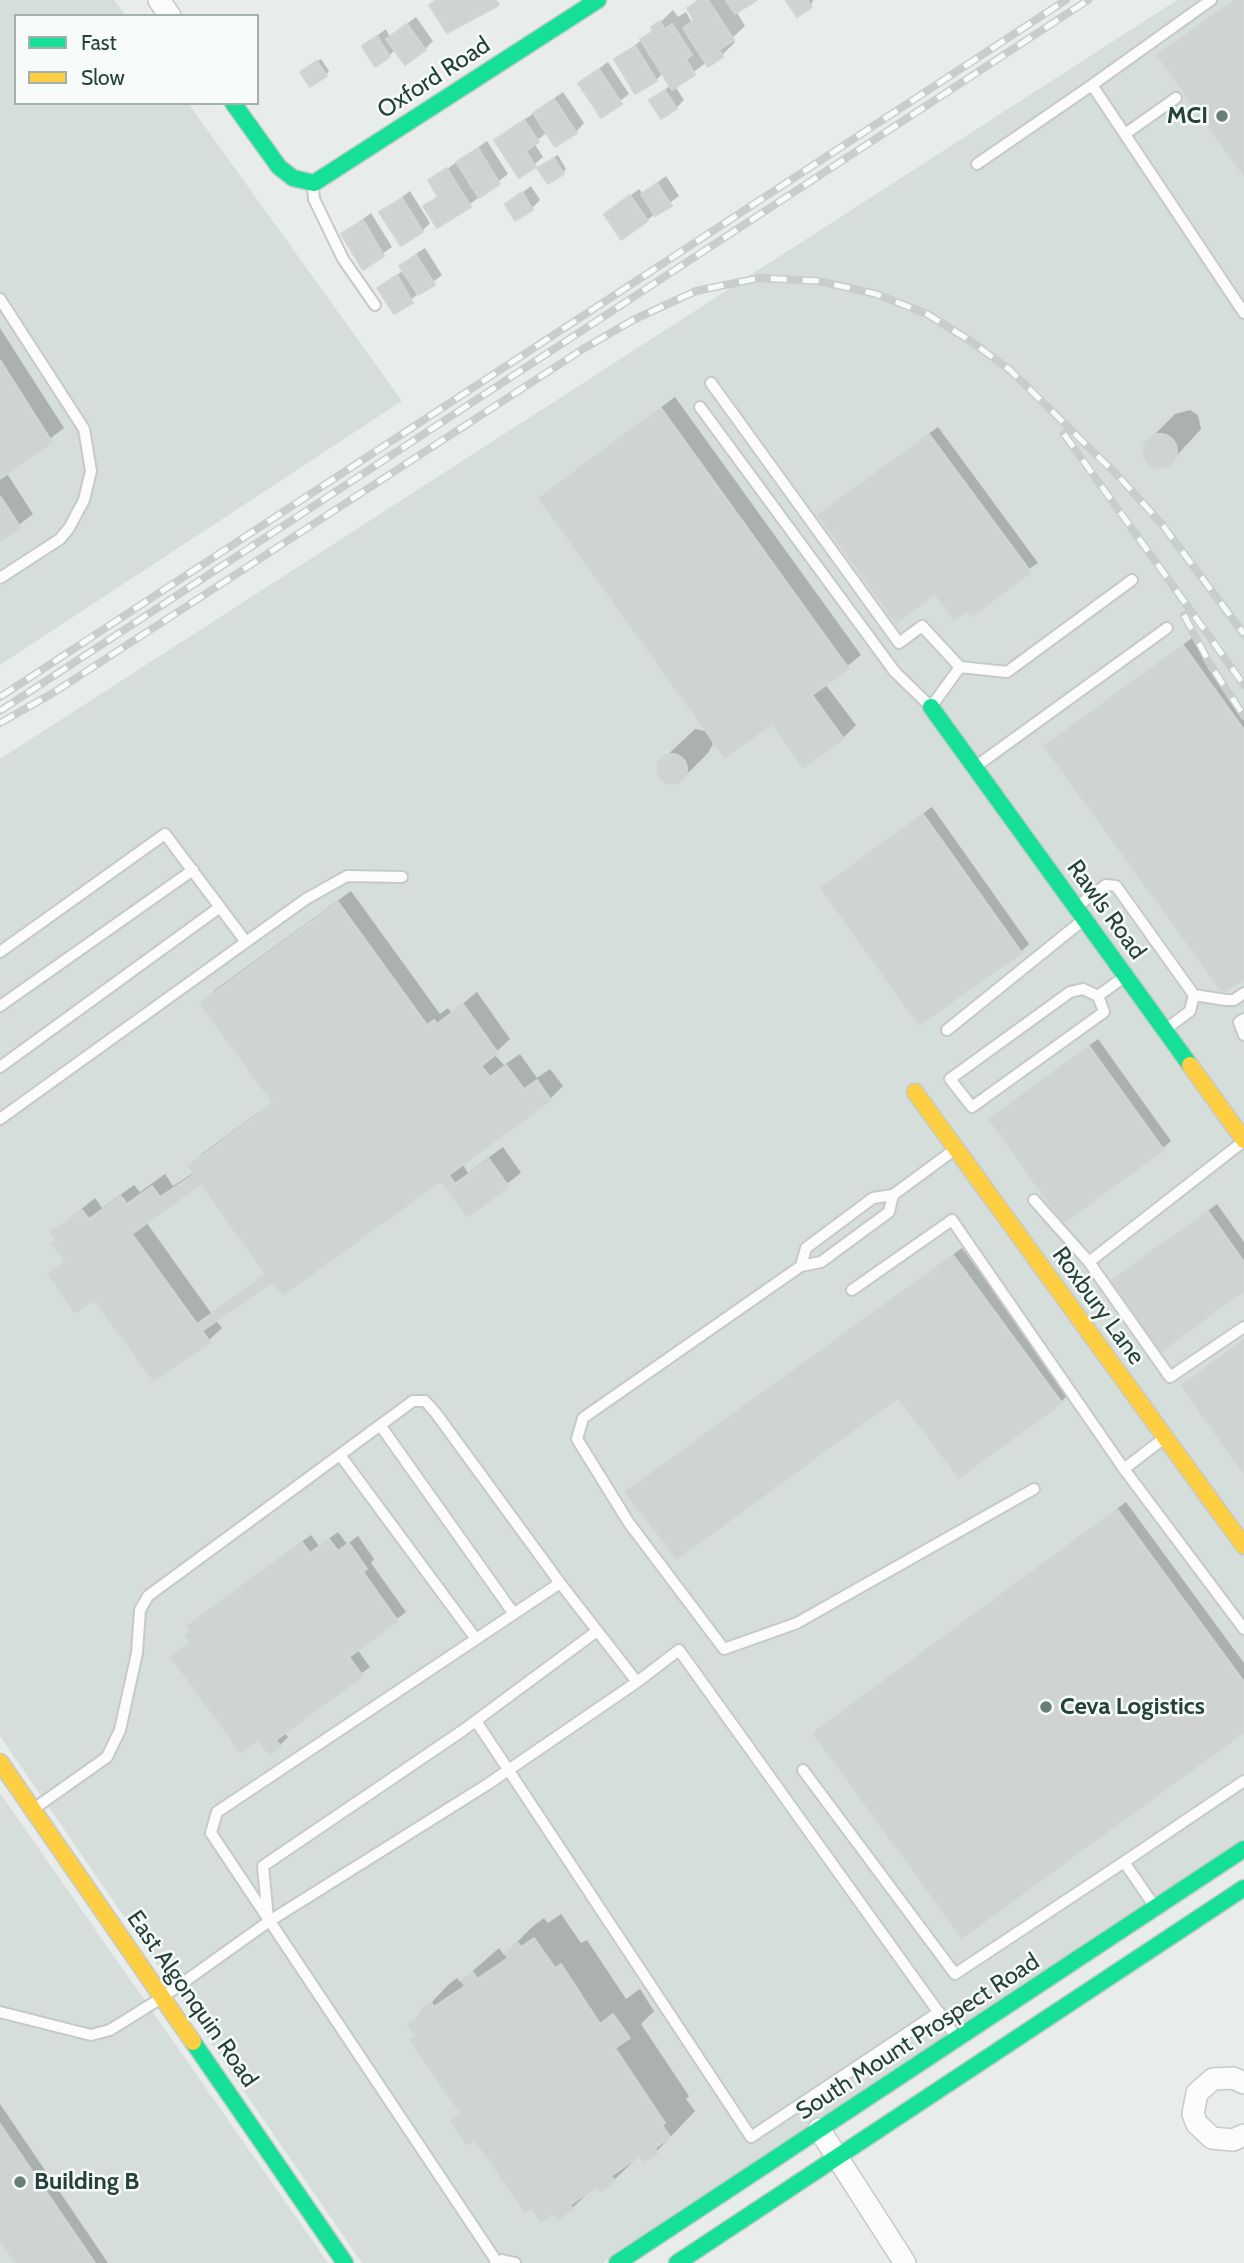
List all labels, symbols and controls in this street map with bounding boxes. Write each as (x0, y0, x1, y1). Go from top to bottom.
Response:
legend (14, 14, 259, 105)
text: Fast (81, 30, 117, 55)
street label: Oxford Road (372, 31, 496, 125)
text: Slow (81, 65, 125, 90)
place label: MCI (1167, 102, 1208, 130)
marker: MCI (1214, 108, 1230, 124)
street label: Rawls Road (1060, 855, 1152, 965)
street label: Roxbury Lane (1046, 1242, 1150, 1370)
place label: Ceva Logistics (1060, 1693, 1205, 1721)
marker: Ceva Logistics (1038, 1699, 1054, 1715)
street label: East Algonquin Road (120, 1905, 264, 2093)
street label: South Mount Prospect Road (791, 1948, 1045, 2126)
place label: Building B (34, 2168, 139, 2196)
marker: Building B (12, 2174, 28, 2190)

